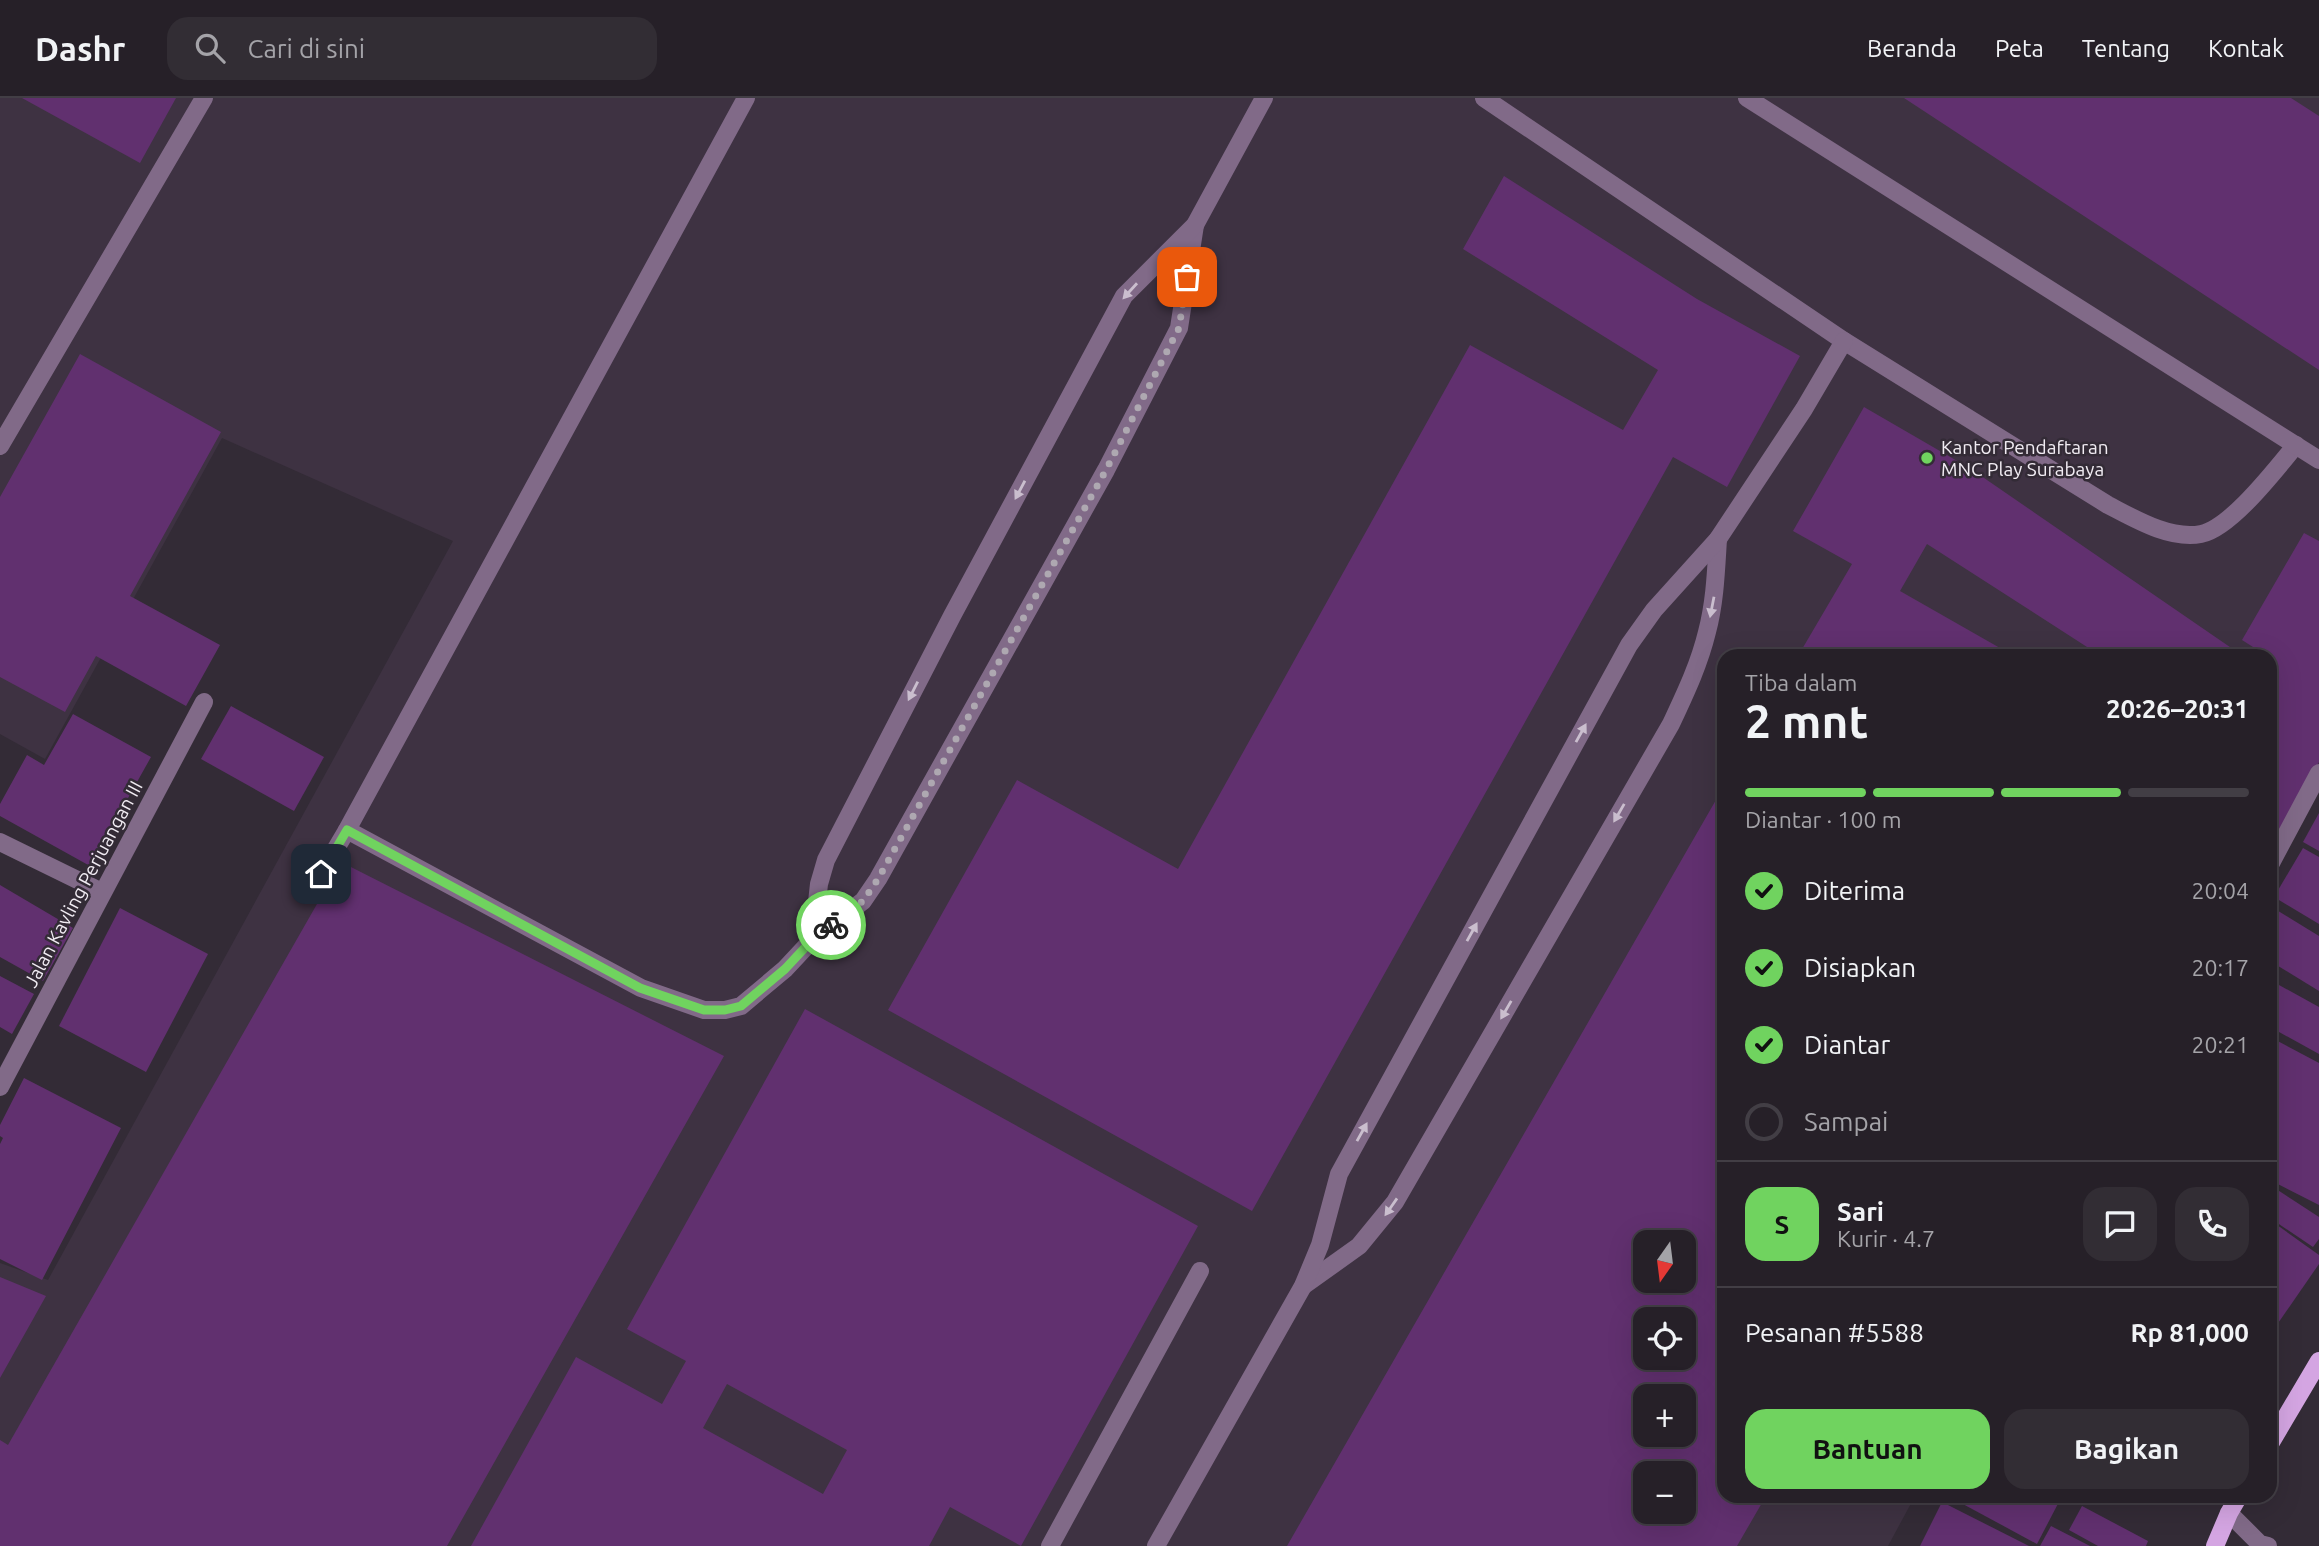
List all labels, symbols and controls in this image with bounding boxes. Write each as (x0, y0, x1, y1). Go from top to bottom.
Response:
search box (167, 17, 657, 80)
icon: search (191, 29, 229, 67)
text: Dashr (35, 30, 125, 67)
text: Cari di sini (247, 34, 365, 63)
text: Beranda (1867, 35, 1957, 62)
text: Peta (1995, 35, 2044, 62)
text: Tentang (2082, 35, 2170, 62)
text: Kontak (2208, 35, 2284, 62)
pin (1157, 247, 1217, 307)
icon: bag (1168, 258, 1206, 296)
one-way arrow (1122, 282, 1138, 300)
place label: Kantor Pendaftaran MNC Play Surabaya (1941, 436, 2109, 480)
marker: Kantor Pendaftaran MNC Play Surabaya (1919, 450, 1935, 466)
one-way arrow (1014, 480, 1026, 500)
one-way arrow (1706, 596, 1717, 618)
text: Tiba dalam (1745, 670, 1857, 695)
one-way arrow (908, 681, 919, 701)
text: 20:26–20:31 (2106, 694, 2249, 723)
text: 2 mnt (1745, 695, 1868, 747)
one-way arrow (1575, 723, 1587, 743)
street label: Jalan Kavling Perjuangan III (19, 777, 147, 991)
one-way arrow (1613, 804, 1626, 823)
text: Diantar · 100 m (1745, 807, 1902, 832)
pin (291, 844, 351, 904)
icon: home (302, 855, 340, 893)
icon: check (1745, 872, 1783, 910)
text: Diterima (1804, 876, 1905, 905)
text: 20:04 (2191, 878, 2249, 903)
courier (796, 890, 866, 960)
icon: bike (812, 906, 850, 944)
one-way arrow (1466, 923, 1478, 942)
icon: check (1745, 949, 1783, 987)
text: Disiapkan (1804, 953, 1916, 982)
text: 20:17 (2191, 955, 2249, 980)
one-way arrow (1500, 1001, 1512, 1020)
icon: check (1745, 1026, 1783, 1064)
text: Diantar (1804, 1030, 1890, 1059)
text: 20:21 (2191, 1032, 2249, 1057)
text: Sampai (1804, 1107, 1888, 1136)
one-way arrow (1356, 1122, 1368, 1142)
button: chat (2083, 1187, 2157, 1261)
button: phone (2175, 1187, 2249, 1261)
text: Sari (1837, 1197, 1884, 1226)
one-way arrow (1384, 1198, 1398, 1216)
text: S (1775, 1210, 1789, 1239)
text: Kurir · 4.7 (1837, 1226, 1935, 1251)
north arrow (1633, 1230, 1696, 1293)
map controls (1633, 1230, 1696, 1524)
button: locate (1633, 1307, 1696, 1370)
text: Pesanan #5588 (1745, 1318, 1924, 1347)
text: Rp 81,000 (2130, 1318, 2249, 1347)
button: + (1633, 1384, 1696, 1447)
button: Bantuan (1745, 1409, 1990, 1489)
button: Bagikan (2004, 1409, 2249, 1489)
button: − (1633, 1461, 1696, 1524)

